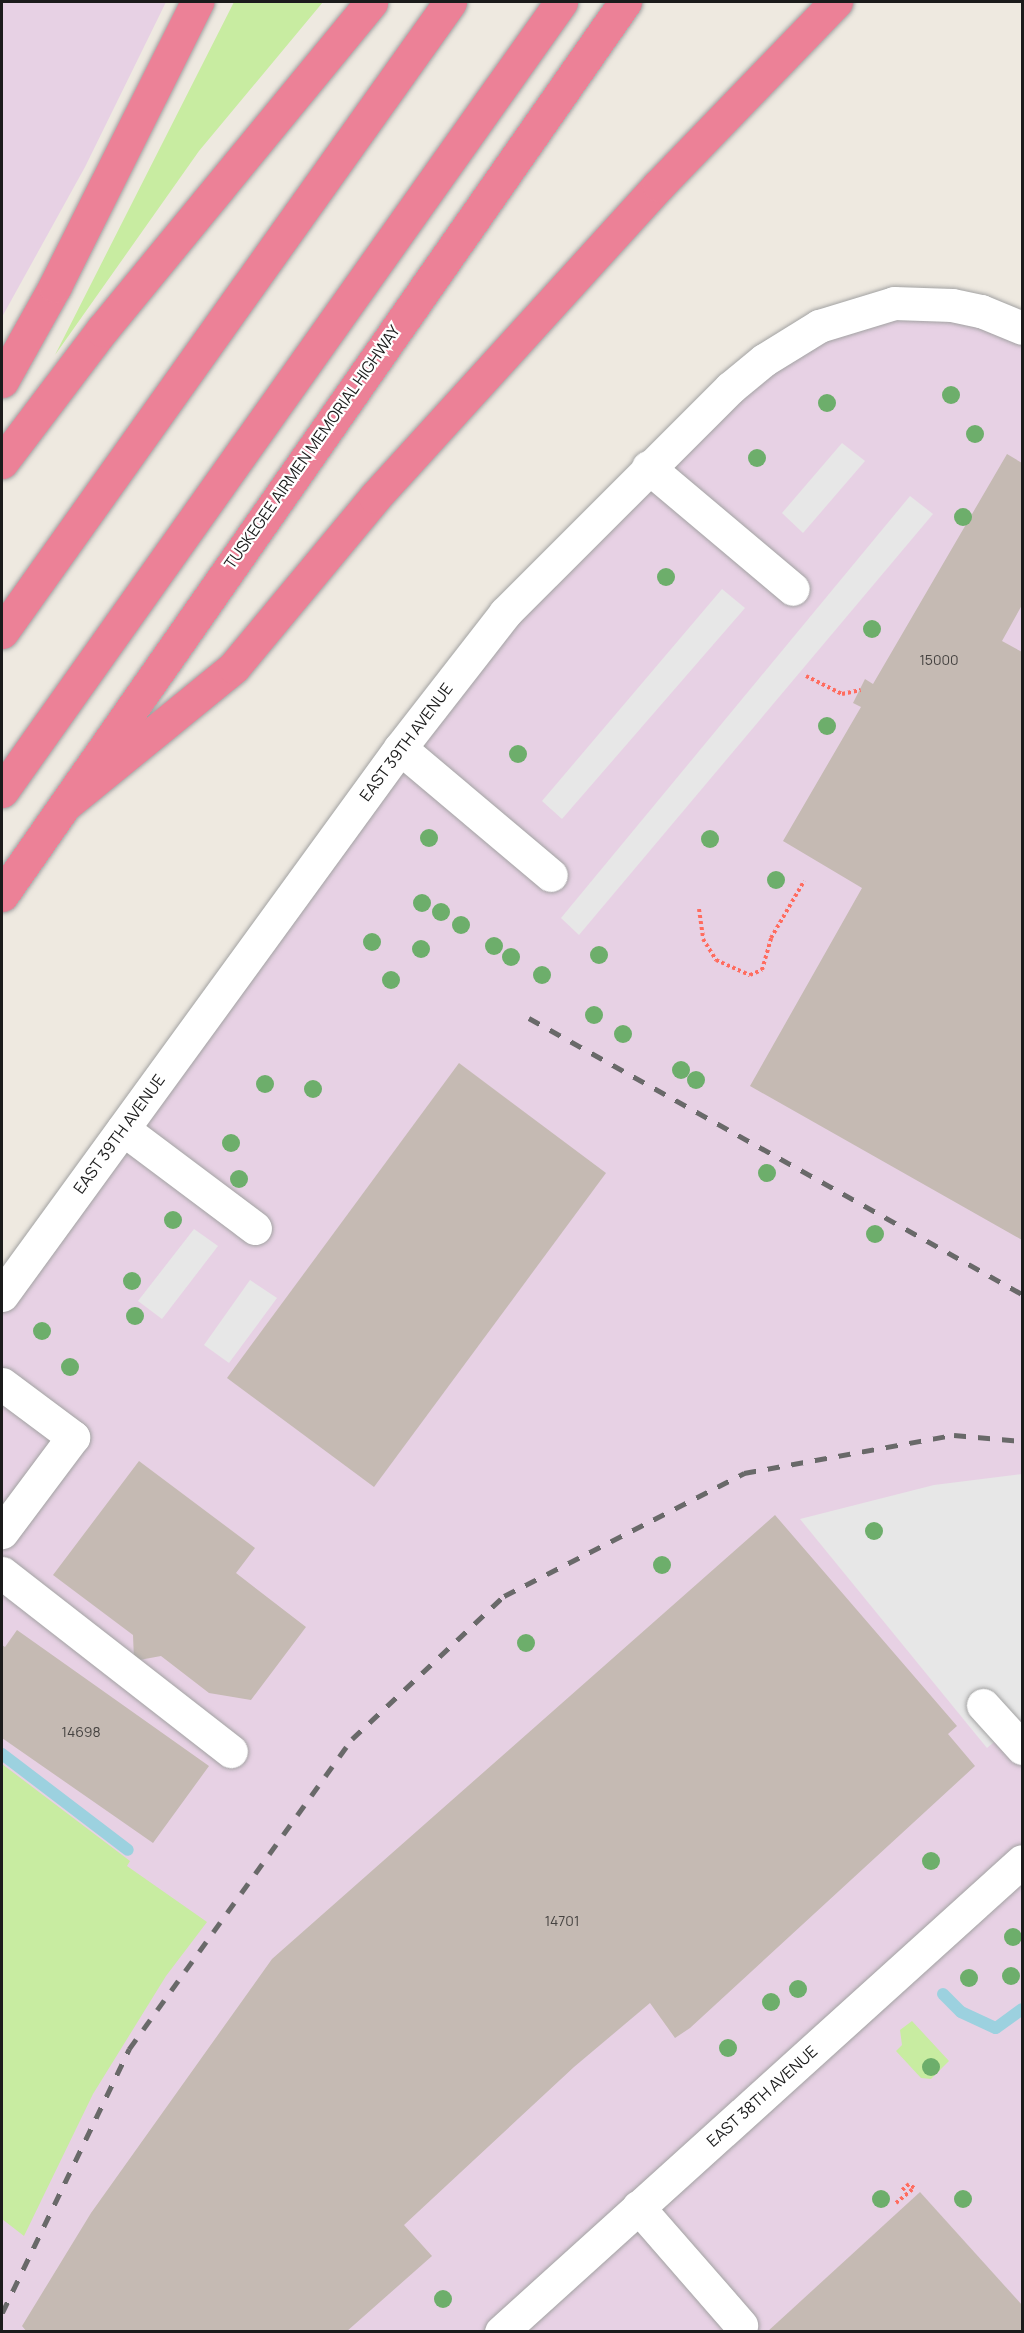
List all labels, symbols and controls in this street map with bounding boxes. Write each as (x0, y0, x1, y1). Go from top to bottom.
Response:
street label: TUSKEGEE AIRMEN MEMORIAL HIGHWAY (220, 321, 404, 573)
house number: 15000 (919, 652, 959, 668)
street label: EAST 39TH AVENUE (355, 679, 457, 805)
street label: EAST 39TH AVENUE (69, 1070, 169, 1198)
house number: 14698 (61, 1724, 101, 1740)
house number: 14701 (545, 1913, 579, 1929)
street label: EAST 38TH AVENUE (703, 2041, 821, 2151)

